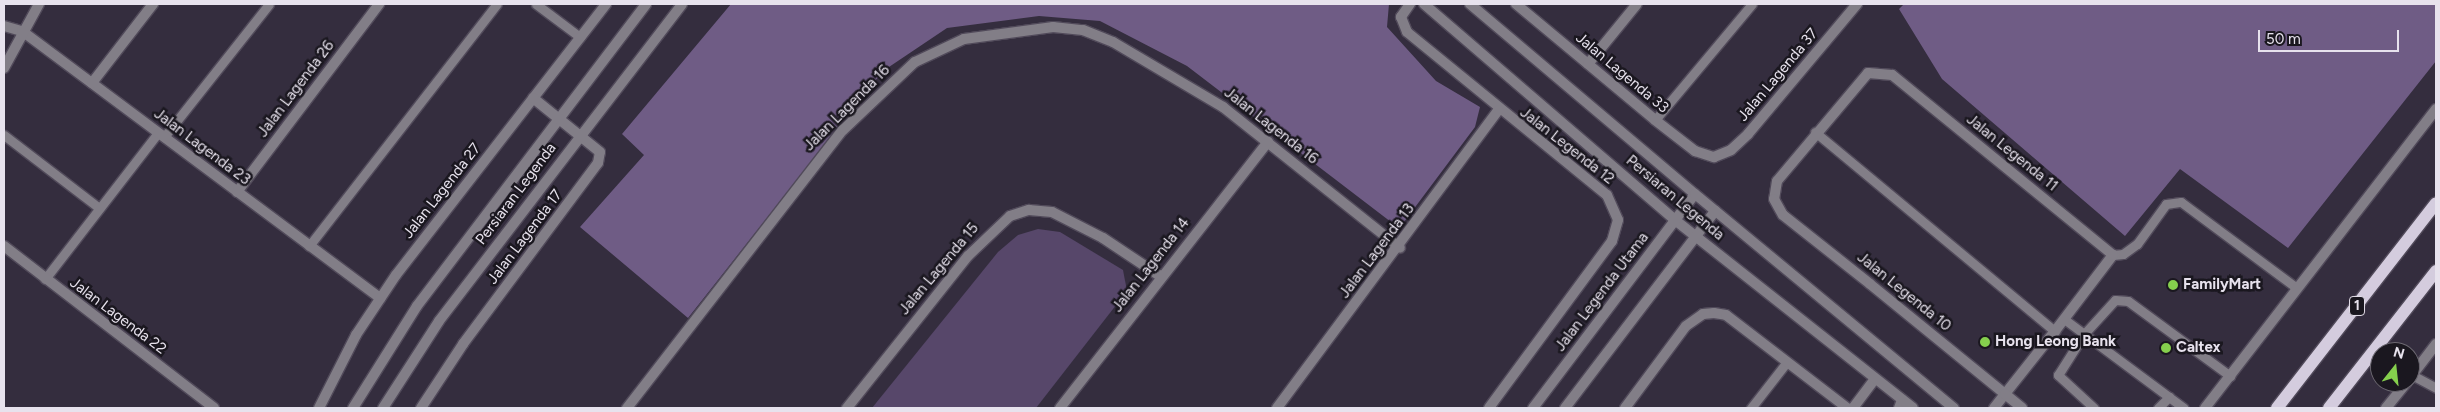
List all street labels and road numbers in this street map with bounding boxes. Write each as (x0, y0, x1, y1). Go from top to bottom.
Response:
street label: Jalan Lagenda 37 (1734, 25, 1822, 125)
street label: Jalan Lagenda 33 (1572, 29, 1672, 117)
street label: Jalan Lagenda 26 (254, 37, 338, 141)
street label: Jalan Lagenda 16 (800, 61, 894, 155)
street label: Jalan Lagenda 16 (1221, 84, 1321, 168)
street label: Jalan Legenda 12 (1516, 104, 1618, 188)
street label: Jalan Lagenda 23 (150, 105, 254, 189)
street label: Jalan Legenda 11 (1963, 111, 2061, 195)
street label: Jalan Lagenda 27 (399, 140, 485, 242)
street label: Persiaran Legenda (472, 140, 560, 248)
street label: Persiaran Legenda (1622, 152, 1728, 244)
street label: Jalan Lagenda 17 (484, 186, 566, 288)
street label: Jalan Lagenda 13 (1336, 200, 1418, 302)
street label: Jalan Lagenda 14 (1109, 214, 1193, 316)
street label: Jalan Lagenda 15 (895, 219, 983, 319)
street label: Jalan Legenda Utama (1551, 229, 1653, 355)
street label: Jalan Legenda 10 (1853, 249, 1955, 335)
street label: Jalan Lagenda 22 (66, 274, 170, 358)
road number: 1 (2348, 294, 2366, 318)

